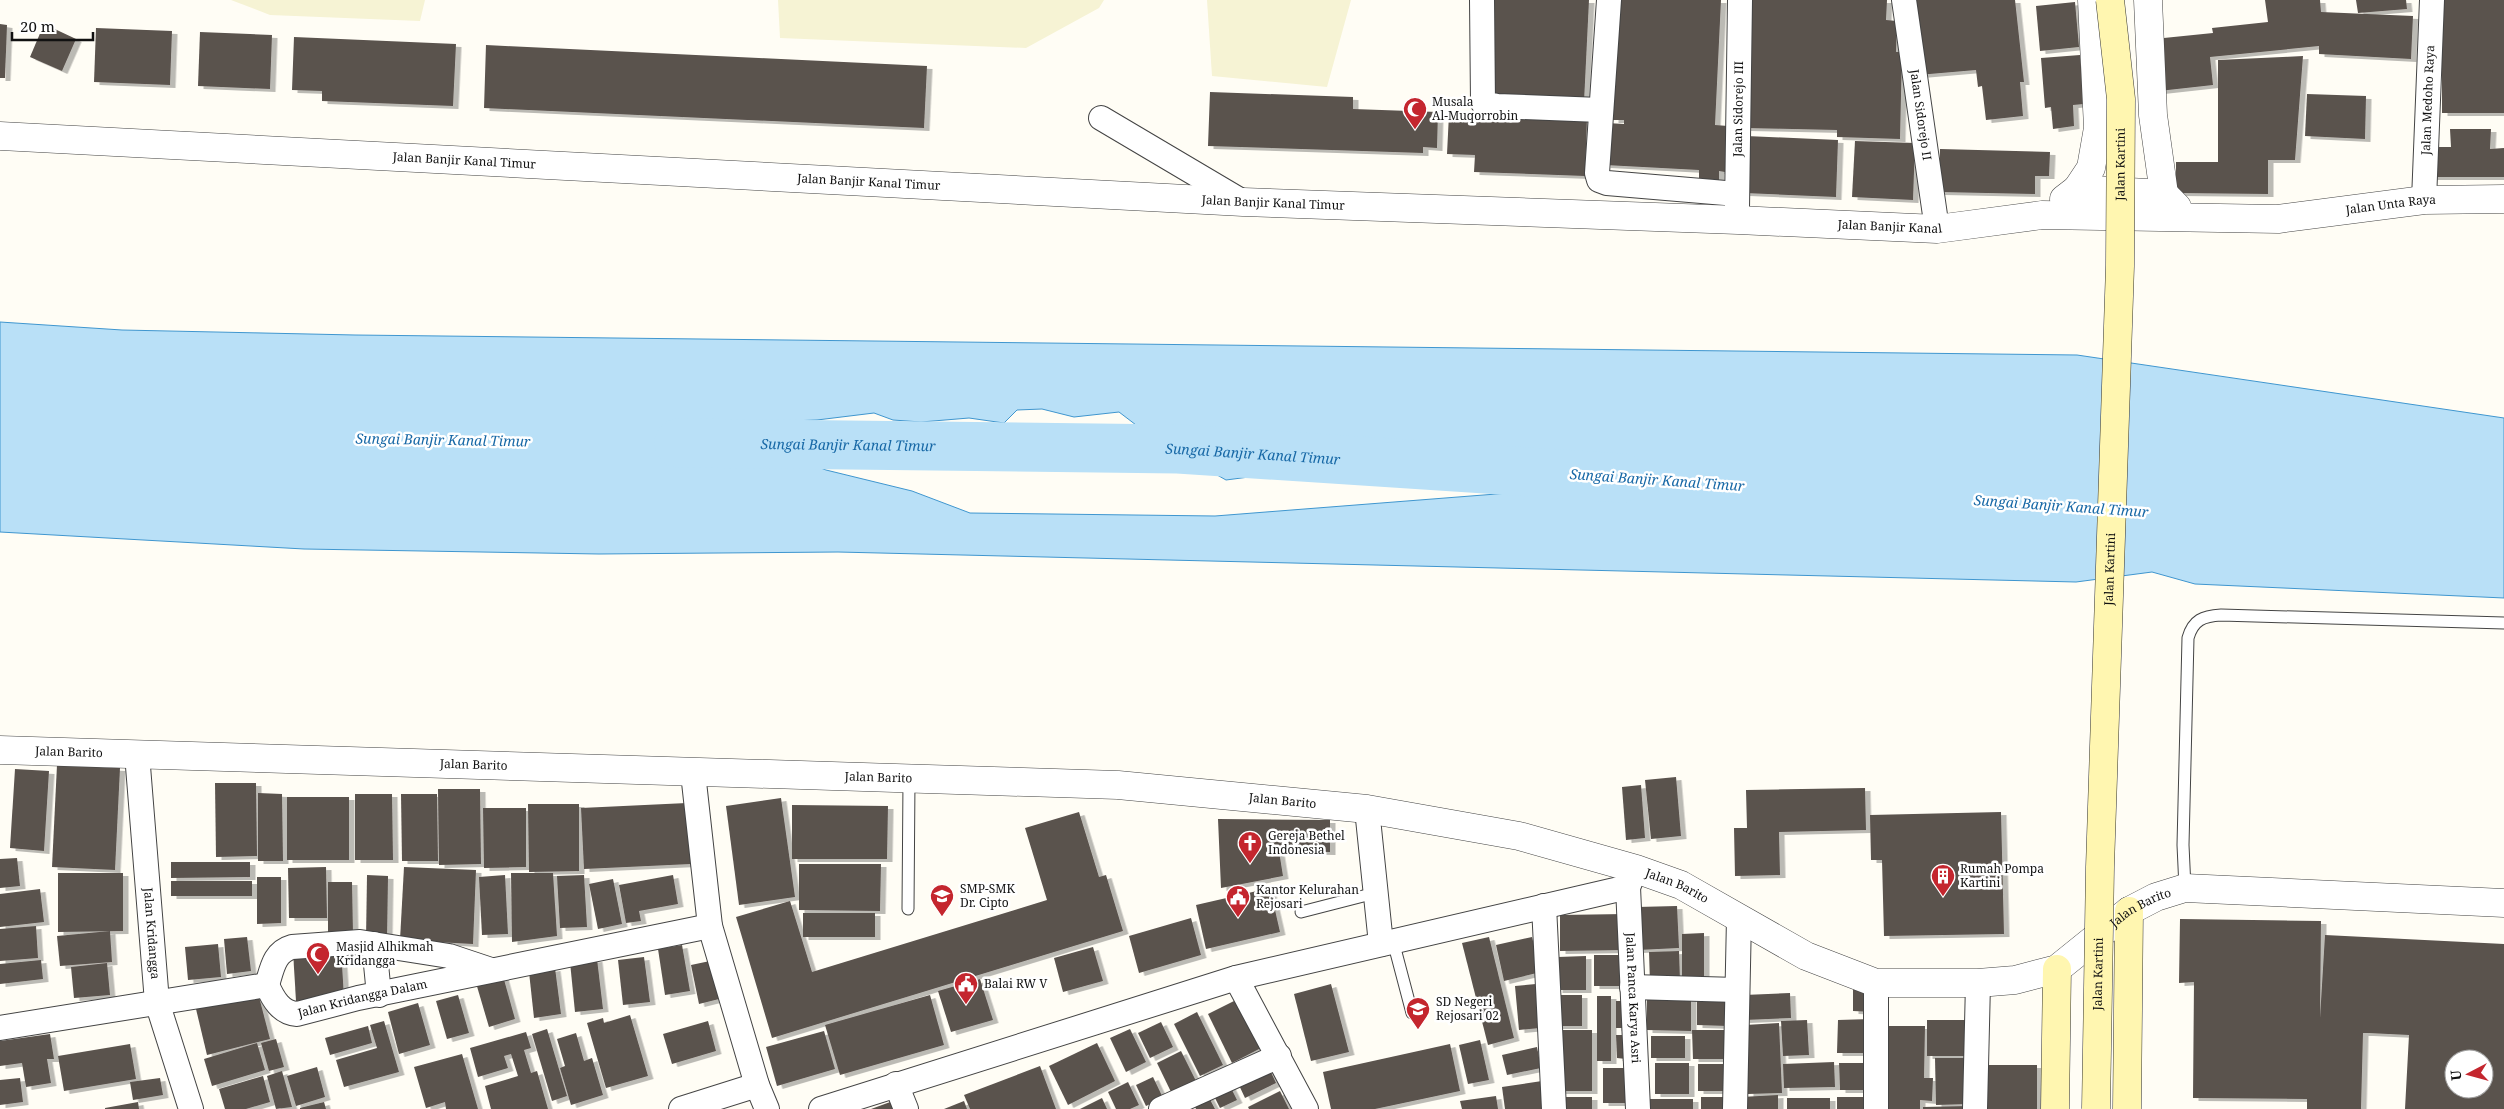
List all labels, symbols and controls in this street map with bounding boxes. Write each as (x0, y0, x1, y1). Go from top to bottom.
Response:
scale bar (12, 10, 94, 42)
text: 20 m (20, 16, 55, 36)
street label: Jalan Medoho Raya (2417, 44, 2438, 156)
street label: Jalan Sidorejo III (1729, 61, 1747, 158)
street label: Jalan Sidorejo II (1906, 67, 1936, 161)
place label: Musala Al-Muqorrobin (1432, 93, 1519, 124)
mosque icon: Musala Al-Muqorrobin (1402, 96, 1428, 130)
street label: Jalan Kartini (2111, 128, 2129, 202)
street label: Jalan Banjir Kanal Timur (391, 148, 537, 172)
street label: Jalan Banjir Kanal Timur (796, 169, 941, 194)
street label: Jalan Banjir Kanal Timur (1200, 191, 1346, 214)
street label: Jalan Unta Raya (2344, 191, 2436, 218)
street label: Jalan Banjir Kanal (1836, 215, 1943, 237)
water label: Sungai Banjir Kanal Timur (355, 428, 531, 451)
water label: Sungai Banjir Kanal Timur (760, 434, 936, 455)
water label: Sungai Banjir Kanal Timur (1165, 439, 1341, 469)
water label: Sungai Banjir Kanal Timur (1569, 464, 1745, 495)
water label: Sungai Banjir Kanal Timur (1973, 490, 2149, 521)
street label: Jalan Kartini (2100, 532, 2119, 607)
street label: Jalan Barito (34, 742, 103, 761)
street label: Jalan Barito (439, 755, 508, 774)
street label: Jalan Barito (843, 767, 913, 787)
street label: Jalan Barito (1247, 789, 1317, 812)
place label: Gereja Bethel Indonesia (1268, 827, 1345, 858)
church icon: Gereja Bethel Indonesia (1237, 830, 1263, 864)
place label: Rumah Pompa Kartini (1960, 860, 2044, 891)
building icon: Rumah Pompa Kartini (1930, 863, 1956, 897)
street label: Jalan Barito (1642, 864, 1712, 907)
place label: SMP-SMK Dr. Cipto (960, 880, 1016, 911)
place label: Kantor Kelurahan Rejosari (1256, 881, 1359, 912)
school or university icon: SMP-SMK Dr. Cipto (929, 883, 955, 917)
public building icon: Kantor Kelurahan Rejosari (1225, 884, 1251, 918)
street label: Jalan Barito (2105, 884, 2173, 932)
street label: Jalan Kridangga (140, 886, 164, 980)
street label: Jalan Panca Karya Asri (1622, 931, 1645, 1064)
street label: Jalan Kartini (2089, 937, 2107, 1012)
place label: Masjid Alhikmah Kridangga (336, 938, 434, 969)
mosque icon: Masjid Alhikmah Kridangga (305, 941, 331, 975)
public building icon: Balai RW V (953, 971, 979, 1005)
street label: Jalan Kridangga Dalam (295, 975, 429, 1022)
place label: Balai RW V (984, 975, 1048, 992)
place label: SD Negeri Rejosari 02 (1436, 993, 1499, 1024)
school or university icon: SD Negeri Rejosari 02 (1405, 996, 1431, 1030)
north arrow (2444, 1049, 2494, 1099)
text: U (2446, 1069, 2466, 1082)

